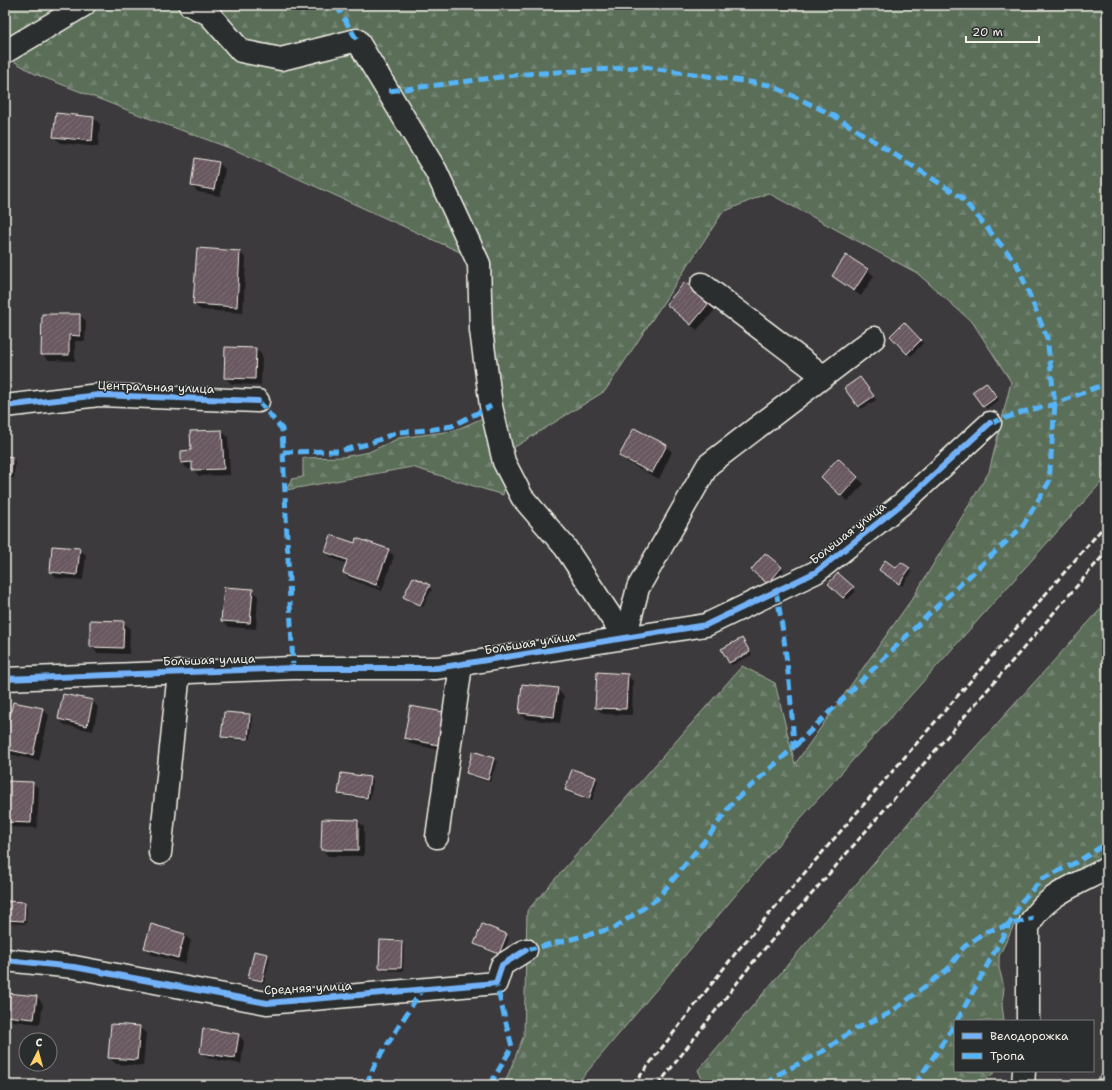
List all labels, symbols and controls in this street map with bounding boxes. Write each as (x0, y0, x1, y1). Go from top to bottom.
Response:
scale bar (966, 18, 1039, 44)
text: 20 m (972, 24, 1003, 40)
street label: Центральная улица (97, 377, 215, 397)
street label: Большая улица (807, 498, 890, 568)
street label: Большая улица (483, 628, 577, 658)
street label: Большая улица (162, 650, 256, 670)
street label: Средняя улица (264, 978, 353, 998)
legend (954, 1020, 1094, 1072)
text: Велодорожка (990, 1028, 1069, 1044)
north arrow (18, 1032, 58, 1072)
text: С (35, 1035, 43, 1050)
text: Тропа (990, 1048, 1025, 1064)

